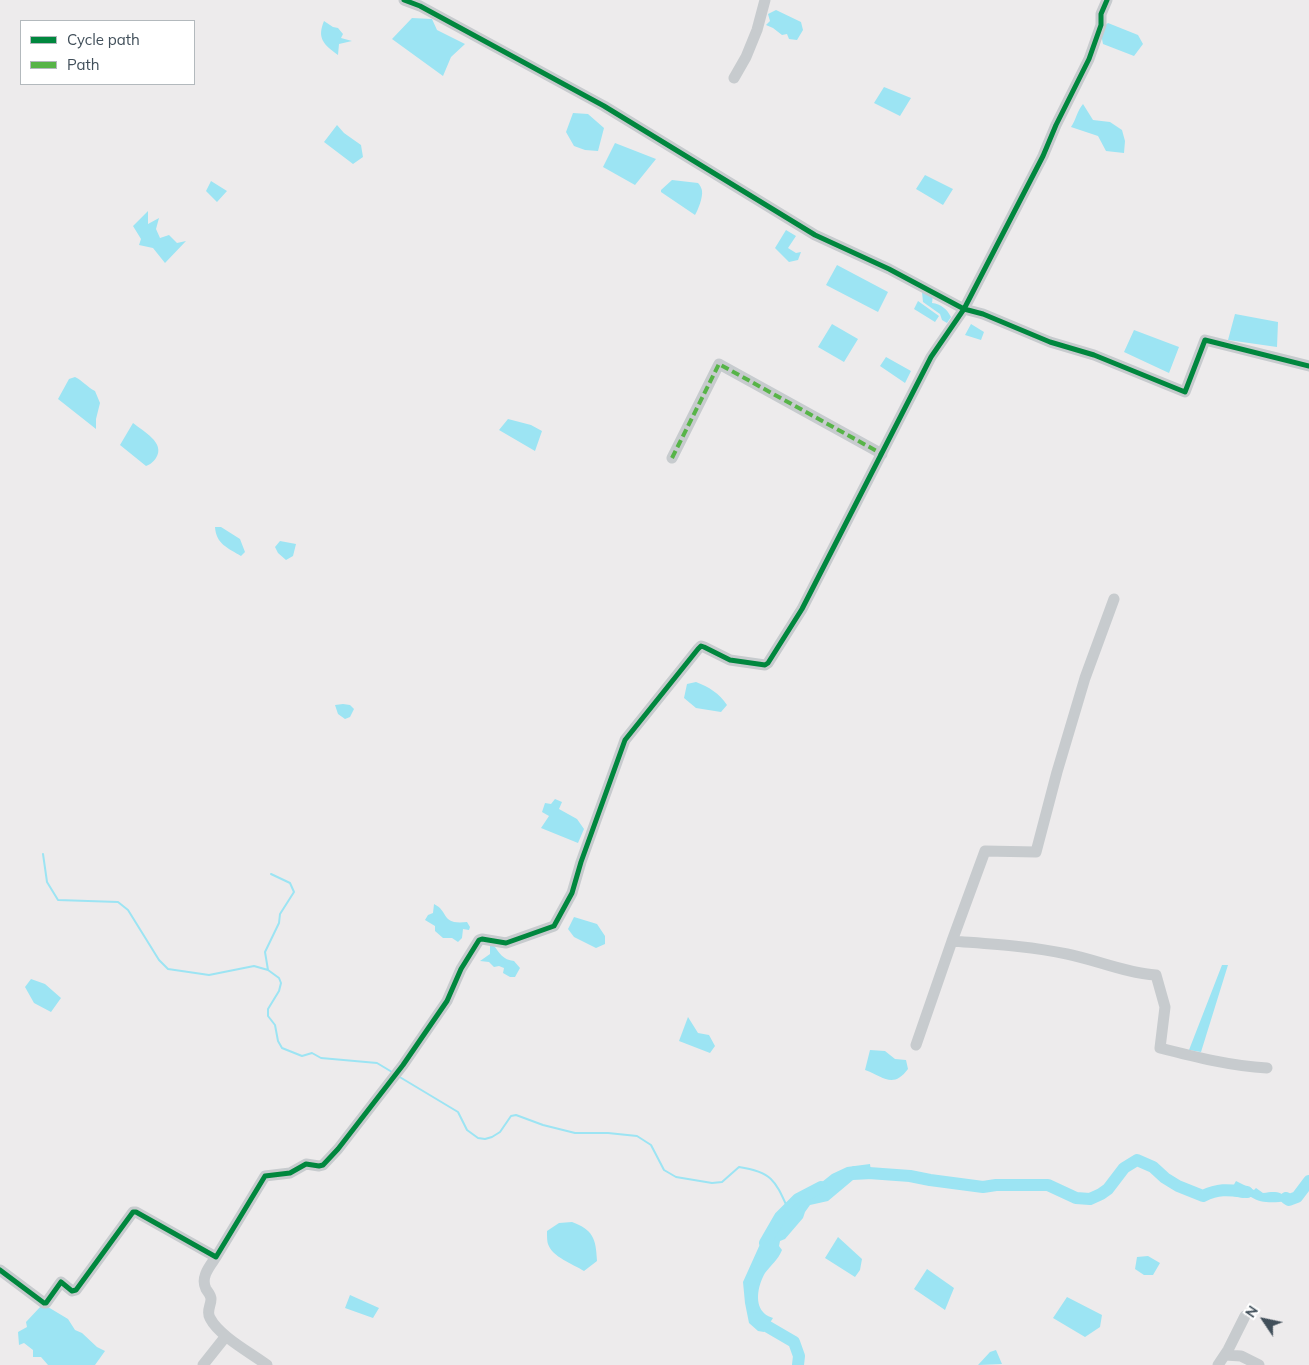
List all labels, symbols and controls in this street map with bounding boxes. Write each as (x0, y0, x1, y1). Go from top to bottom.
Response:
legend (20, 20, 195, 85)
text: Cycle path (67, 30, 140, 49)
text: Path (67, 55, 99, 74)
north arrow (1239, 1295, 1289, 1345)
text: N (1241, 1302, 1262, 1321)

